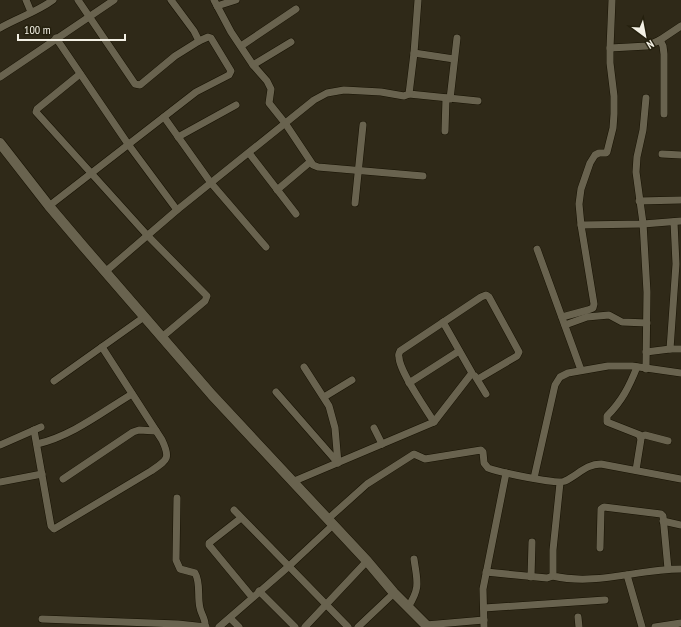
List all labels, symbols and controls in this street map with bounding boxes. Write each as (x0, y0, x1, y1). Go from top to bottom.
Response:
scale bar (18, 16, 125, 42)
north arrow (625, 16, 665, 56)
text: 100 m (24, 22, 51, 37)
text: N (644, 37, 657, 52)

